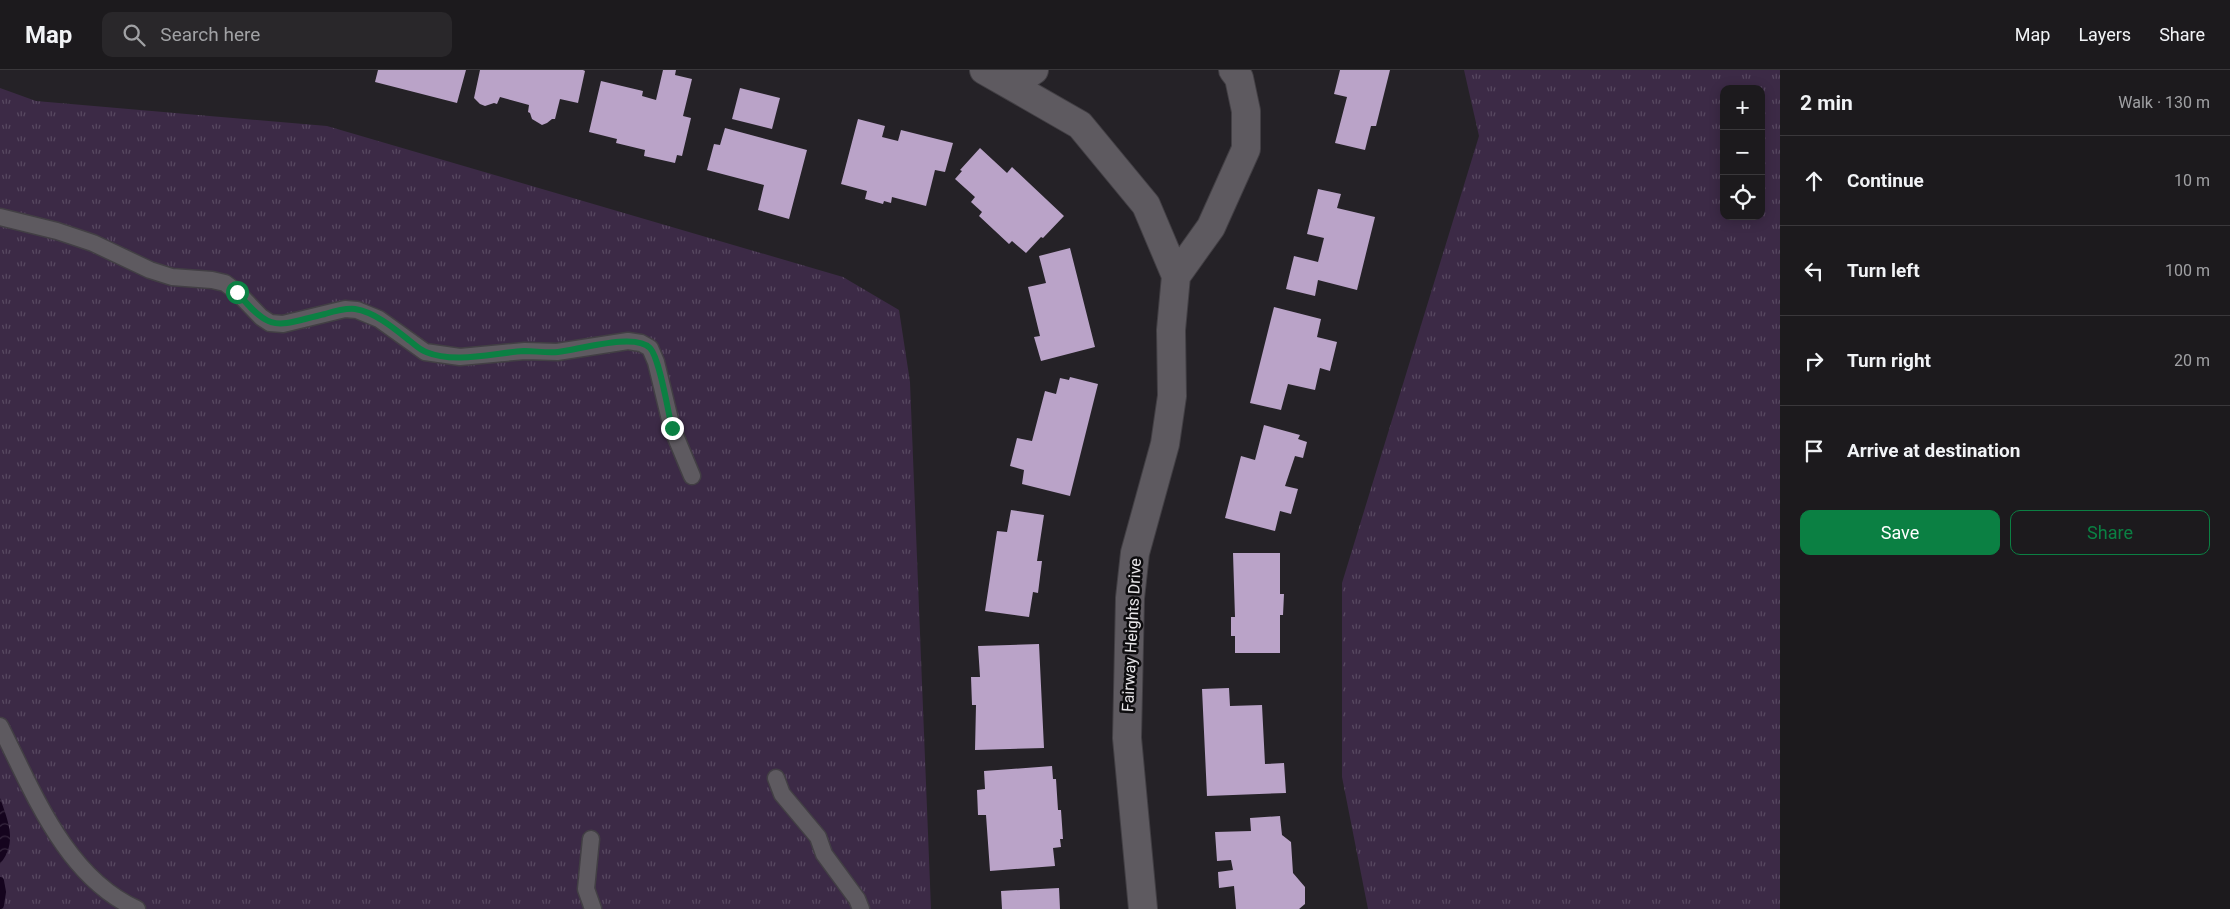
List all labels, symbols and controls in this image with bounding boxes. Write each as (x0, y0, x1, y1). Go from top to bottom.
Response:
search box (102, 12, 452, 57)
text: Map (25, 21, 72, 49)
icon: search (120, 21, 148, 49)
text: Search here (160, 23, 260, 46)
text: Map (2015, 24, 2050, 45)
text: Layers (2078, 24, 2131, 45)
text: Share (2159, 24, 2205, 45)
map controls (1720, 85, 1765, 220)
button: + (1720, 85, 1765, 130)
text: 2 min (1800, 91, 1853, 115)
text: Walk · 130 m (2118, 93, 2210, 112)
button: − (1720, 130, 1765, 175)
icon: ahead (1800, 167, 1828, 195)
text: Continue (1847, 169, 1924, 192)
text: 10 m (2174, 171, 2210, 190)
button: locate (1720, 175, 1765, 220)
icon: left (1800, 257, 1828, 285)
text: Turn left (1847, 259, 1920, 282)
text: 100 m (2165, 261, 2210, 280)
route start (226, 281, 249, 304)
icon: right (1800, 347, 1828, 375)
text: Turn right (1847, 349, 1931, 372)
text: 20 m (2174, 351, 2210, 370)
route end (661, 417, 684, 440)
icon: arrive (1800, 437, 1828, 465)
text: Arrive at destination (1847, 439, 2020, 462)
button: Save (1800, 510, 2000, 555)
button: Share (2010, 510, 2210, 555)
street label: Fairway Heights Drive (1118, 558, 1145, 712)

